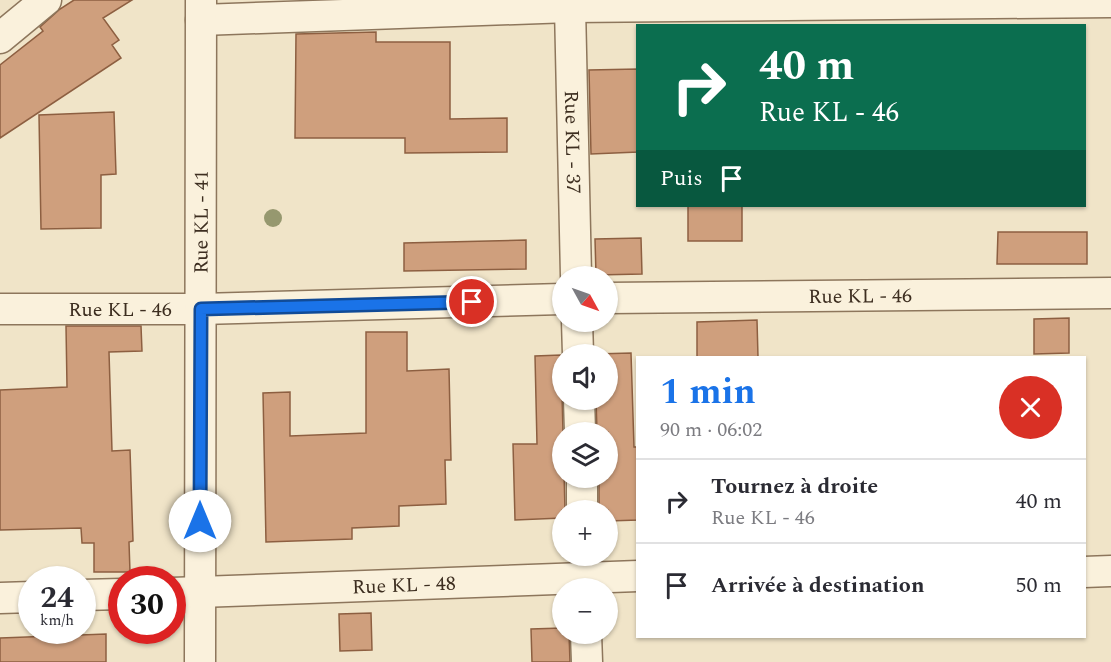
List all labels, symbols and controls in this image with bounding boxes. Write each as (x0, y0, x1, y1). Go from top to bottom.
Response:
text: 40 m (759, 35, 854, 98)
icon: right (660, 48, 738, 126)
street label: Rue KL - 37 (556, 90, 588, 194)
text: Rue KL - 46 (759, 92, 899, 134)
text: Puis (660, 162, 703, 195)
icon: arrive (715, 162, 748, 195)
street label: Rue KL - 41 (187, 170, 217, 274)
north arrow (552, 266, 618, 332)
map controls (552, 266, 618, 644)
pin (446, 276, 497, 327)
street label: Rue KL - 46 (808, 281, 912, 312)
icon: arrive (455, 285, 488, 318)
street label: Rue KL - 46 (68, 295, 172, 325)
button: sound (552, 344, 618, 410)
text: 1 min (660, 365, 756, 420)
button: close (999, 376, 1062, 439)
text: 90 m · 06:02 (660, 415, 762, 445)
button: layers (552, 422, 618, 488)
text: Tournez à droite (711, 470, 878, 503)
icon: right (660, 485, 693, 518)
text: 40 m (1016, 485, 1062, 518)
position arrow (168, 489, 232, 553)
button: + (552, 500, 618, 566)
text: Rue KL - 46 (711, 503, 815, 533)
speed limit sign: 30 (108, 566, 186, 644)
street label: Rue KL - 48 (352, 569, 456, 602)
icon: arrive (660, 569, 693, 602)
text: Arrivée à destination (711, 569, 925, 602)
text: 50 m (1016, 569, 1062, 602)
text: 24 (40, 575, 74, 621)
button: − (552, 578, 618, 644)
text: km/h (40, 609, 74, 632)

